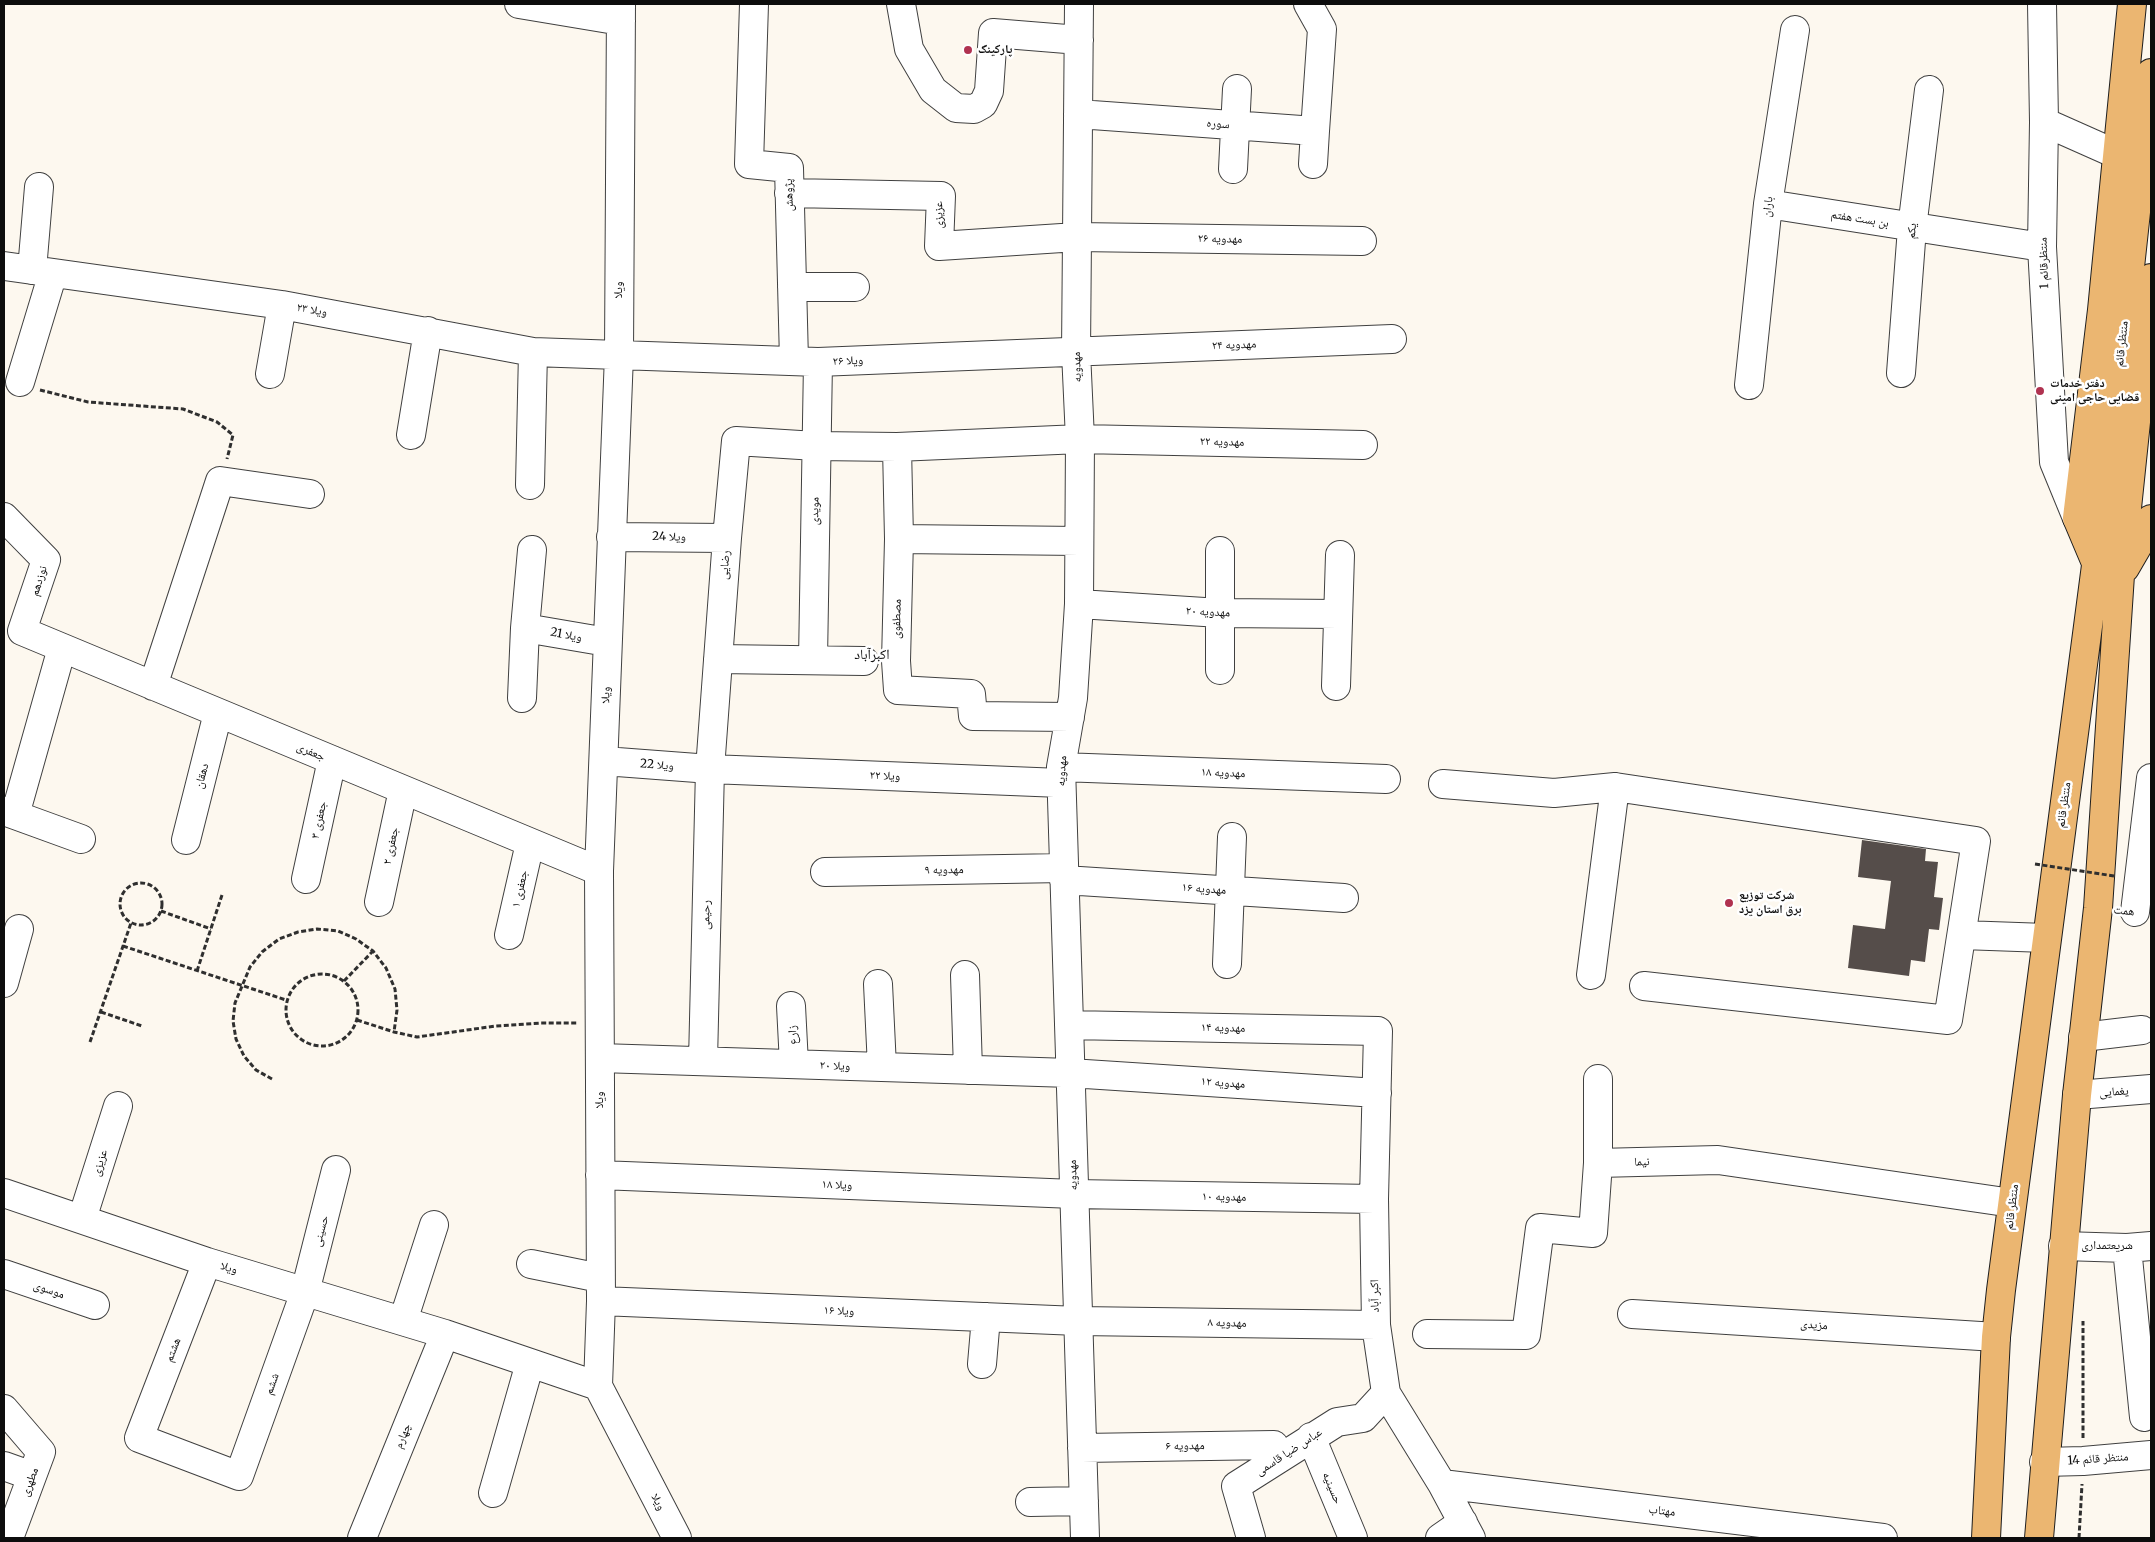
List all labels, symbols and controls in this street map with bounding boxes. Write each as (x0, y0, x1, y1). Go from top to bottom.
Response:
place label: پارکینگ (978, 43, 1012, 57)
marker: پارکینگ (962, 44, 974, 56)
street label: سوره (1206, 116, 1230, 132)
street label: پژوهش (781, 178, 797, 212)
street label: باران (1760, 196, 1776, 218)
street label: عزیزی (932, 201, 946, 229)
street label: بن بست هفتم (1830, 207, 1890, 231)
street label: یکم (1904, 222, 1920, 240)
street label: مهدویه ۲۶ (1198, 231, 1242, 247)
street label: منتظرقائم 1 (2036, 237, 2052, 289)
street label: ویلا (612, 281, 626, 299)
street label: ویلا ۲۳ (296, 300, 328, 320)
street label: منتظر قائم (2112, 320, 2132, 368)
street label: مهدویه ۲۴ (1212, 337, 1256, 353)
street label: مهدویه (1069, 351, 1085, 383)
street label: ویلا ۲۶ (832, 353, 864, 369)
place label: دفتر خدمات قضایی حاجی امینی (2050, 377, 2139, 405)
marker: دفتر خدمات قضایی حاجی امینی (2034, 385, 2046, 397)
street label: مهدویه ۲۲ (1200, 434, 1244, 450)
street label: مویدی (808, 497, 822, 525)
street label: ویلا 24 (652, 530, 686, 544)
street label: رضایی (717, 550, 733, 580)
street label: نوزدهم (27, 564, 51, 598)
street label: مصطفوی (889, 599, 905, 639)
street label: مهدویه ۲۰ (1185, 604, 1231, 620)
street label: ویلا 21 (549, 625, 583, 645)
district label: اکبرآباد (854, 647, 890, 663)
street label: ویلا (599, 686, 613, 704)
street label: جعفری (295, 740, 327, 764)
street label: مهدویه (1054, 755, 1070, 787)
street label: ویلا 22 (640, 757, 674, 773)
street label: دهقان (192, 762, 212, 790)
street label: مهدویه ۱۸ (1201, 765, 1245, 781)
street label: ویلا ۲۲ (869, 768, 901, 784)
street label: منتظر قائم (2054, 781, 2074, 829)
street label: جعفری ۳ (308, 800, 330, 840)
street label: جعفری ۲ (380, 826, 402, 866)
street label: مهدویه ۹ (924, 862, 964, 878)
street label: جعفری ۱ (509, 869, 531, 909)
street label: مهدویه ۱۶ (1181, 880, 1227, 898)
place label: شرکت توزیع برق استان یزد (1739, 889, 1801, 917)
marker: شرکت توزیع برق استان یزد (1723, 897, 1735, 909)
street label: رحیمی (699, 900, 713, 930)
street label: همت (2113, 903, 2135, 919)
street label: مهدویه ۱۴ (1201, 1020, 1245, 1036)
street label: زارع (785, 1025, 801, 1045)
street label: ویلا ۲۰ (819, 1058, 851, 1074)
street label: مهدویه ۱۲ (1200, 1074, 1246, 1092)
street label: یغمایی (2099, 1084, 2129, 1100)
street label: ویلا (593, 1091, 607, 1109)
street label: عزیزی (89, 1148, 111, 1178)
street label: نیما (1634, 1155, 1650, 1169)
street label: مهدویه (1065, 1159, 1081, 1191)
street label: ویلا ۱۸ (821, 1177, 853, 1193)
street label: منتظر قائم (2002, 1183, 2022, 1231)
street label: مهدویه ۱۰ (1202, 1189, 1246, 1205)
street label: حسینی (310, 1214, 332, 1248)
street label: شریعتمداری (2081, 1239, 2133, 1253)
street label: ویلا (219, 1259, 239, 1277)
street label: موسوی (32, 1278, 66, 1302)
street label: اکبر آباد (1368, 1279, 1382, 1313)
street label: ویلا ۱۶ (823, 1303, 855, 1319)
street label: مهدویه ۸ (1207, 1315, 1247, 1331)
street label: مزیدی (1800, 1317, 1828, 1333)
street label: هشتم (162, 1336, 184, 1364)
street label: ششم (261, 1371, 283, 1397)
street label: چهارم (392, 1421, 414, 1451)
street label: عباس ضیا قاسمی (1253, 1425, 1325, 1479)
street label: مهدویه ۶ (1165, 1438, 1205, 1454)
street label: منتظر قائم 14 (2067, 1450, 2129, 1468)
street label: مطهری (18, 1465, 42, 1499)
street label: حسینیه (1319, 1470, 1345, 1506)
street label: ویلا (648, 1491, 668, 1513)
street label: مهتاب (1648, 1502, 1676, 1520)

